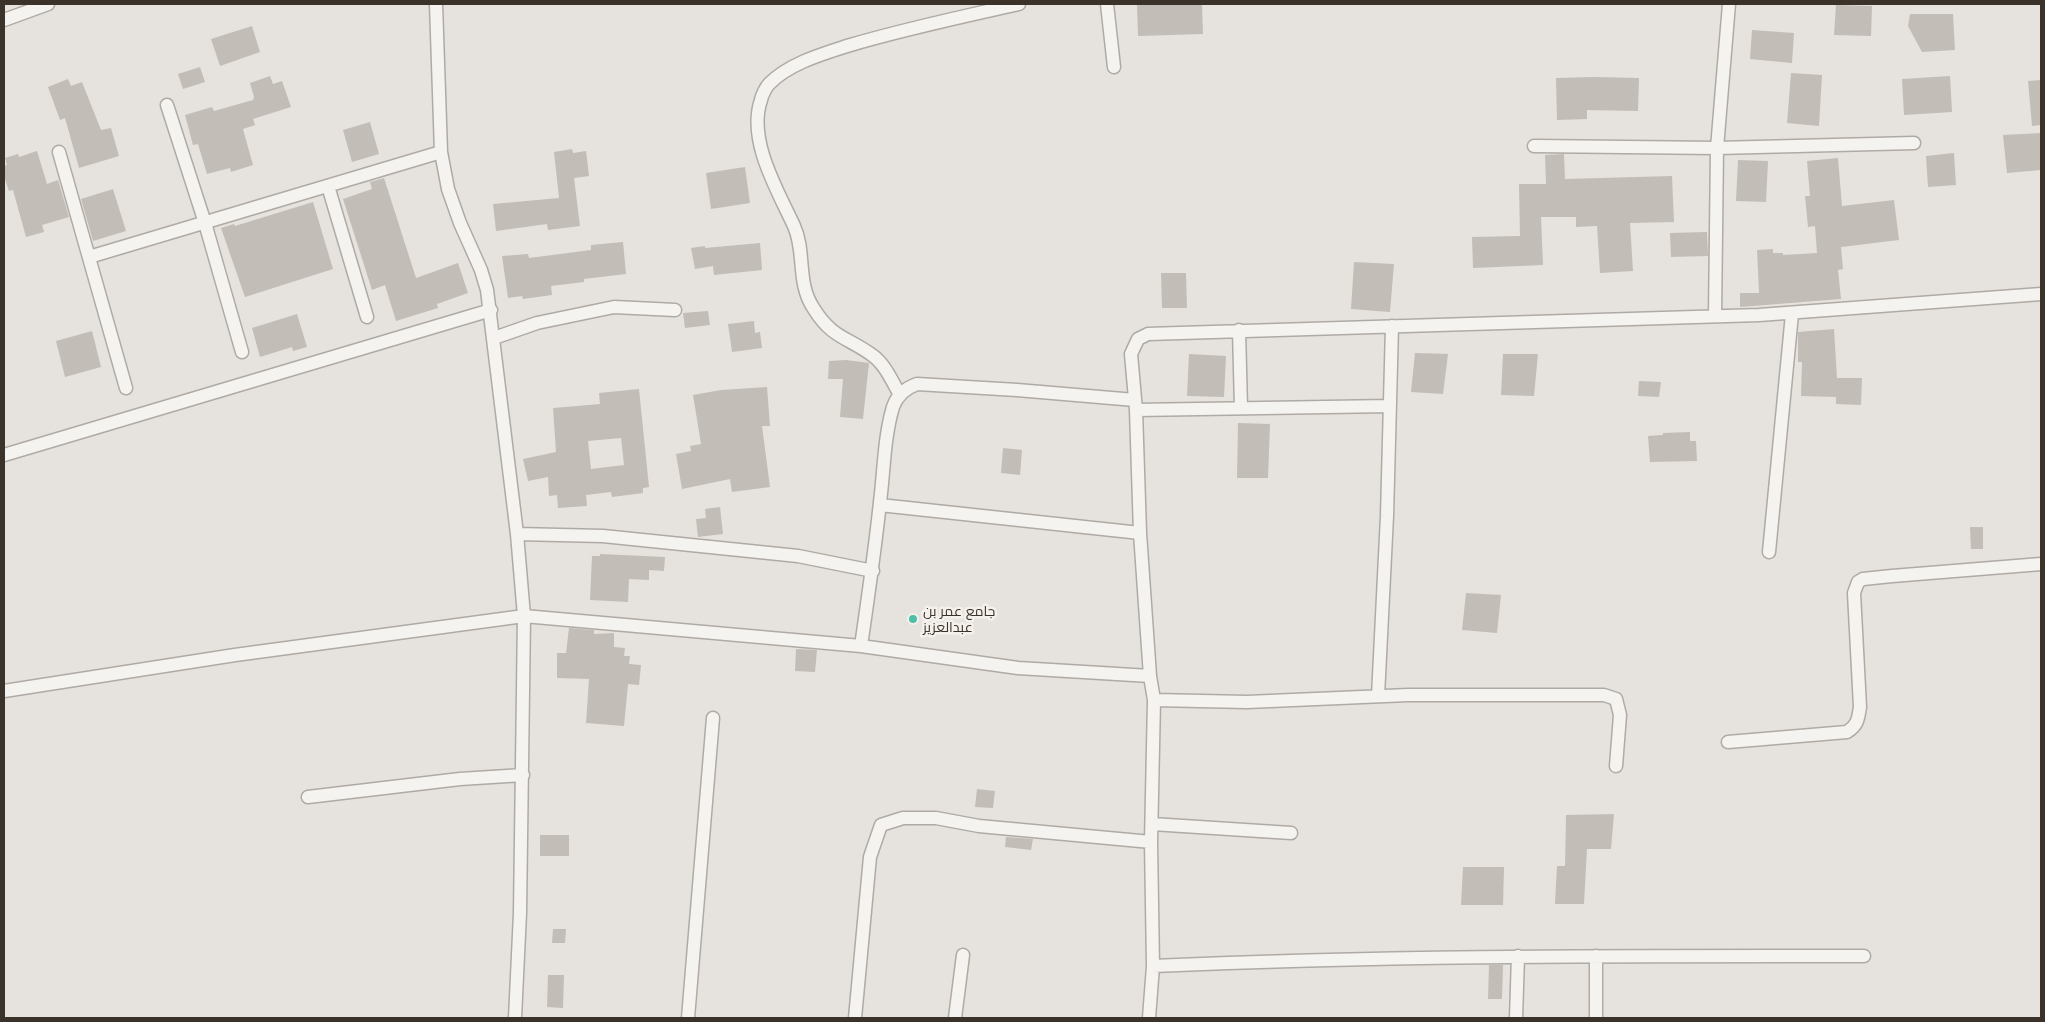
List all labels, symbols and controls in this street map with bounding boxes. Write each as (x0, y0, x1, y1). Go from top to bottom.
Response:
place label: جامع عمر بن عبدالعزيز (923, 603, 995, 636)
marker: جامع عمر بن عبدالعزيز (907, 613, 919, 625)

